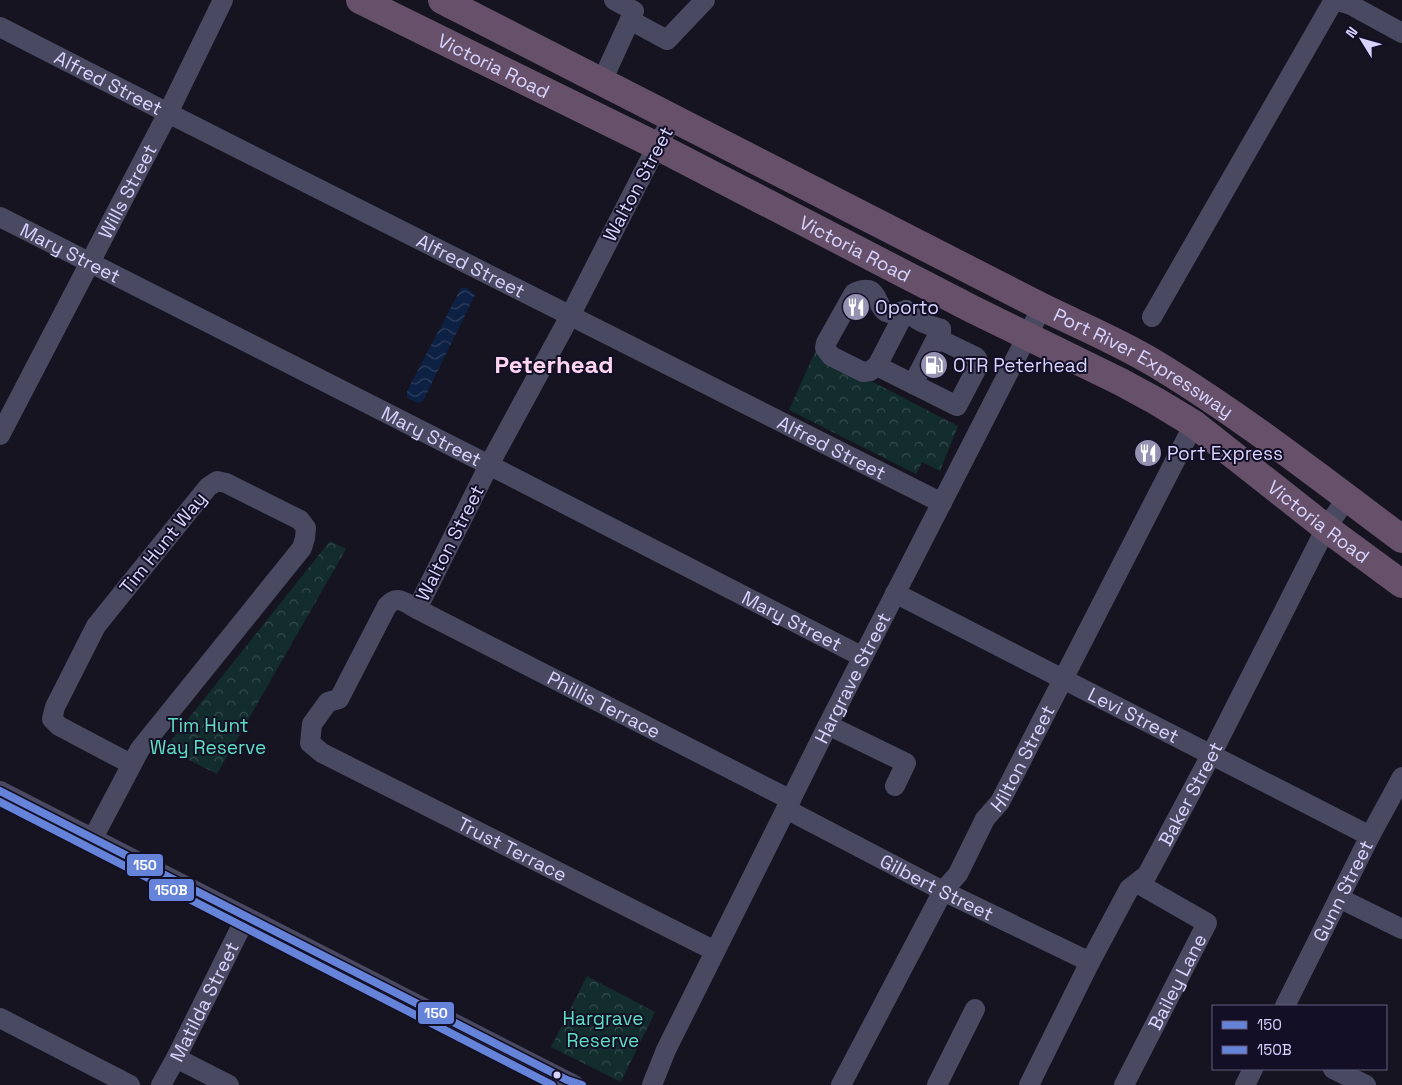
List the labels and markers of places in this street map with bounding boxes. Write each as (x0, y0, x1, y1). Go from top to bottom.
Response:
restaurant icon: Oporto (841, 292, 871, 322)
place label: Oporto (875, 295, 939, 320)
fuel station icon: OTR Peterhead (919, 350, 949, 380)
place label: OTR Peterhead (953, 353, 1088, 378)
restaurant icon: Port Express (1133, 438, 1163, 468)
place label: Port Express (1167, 441, 1283, 466)
unlabelled marker (552, 1070, 562, 1080)

